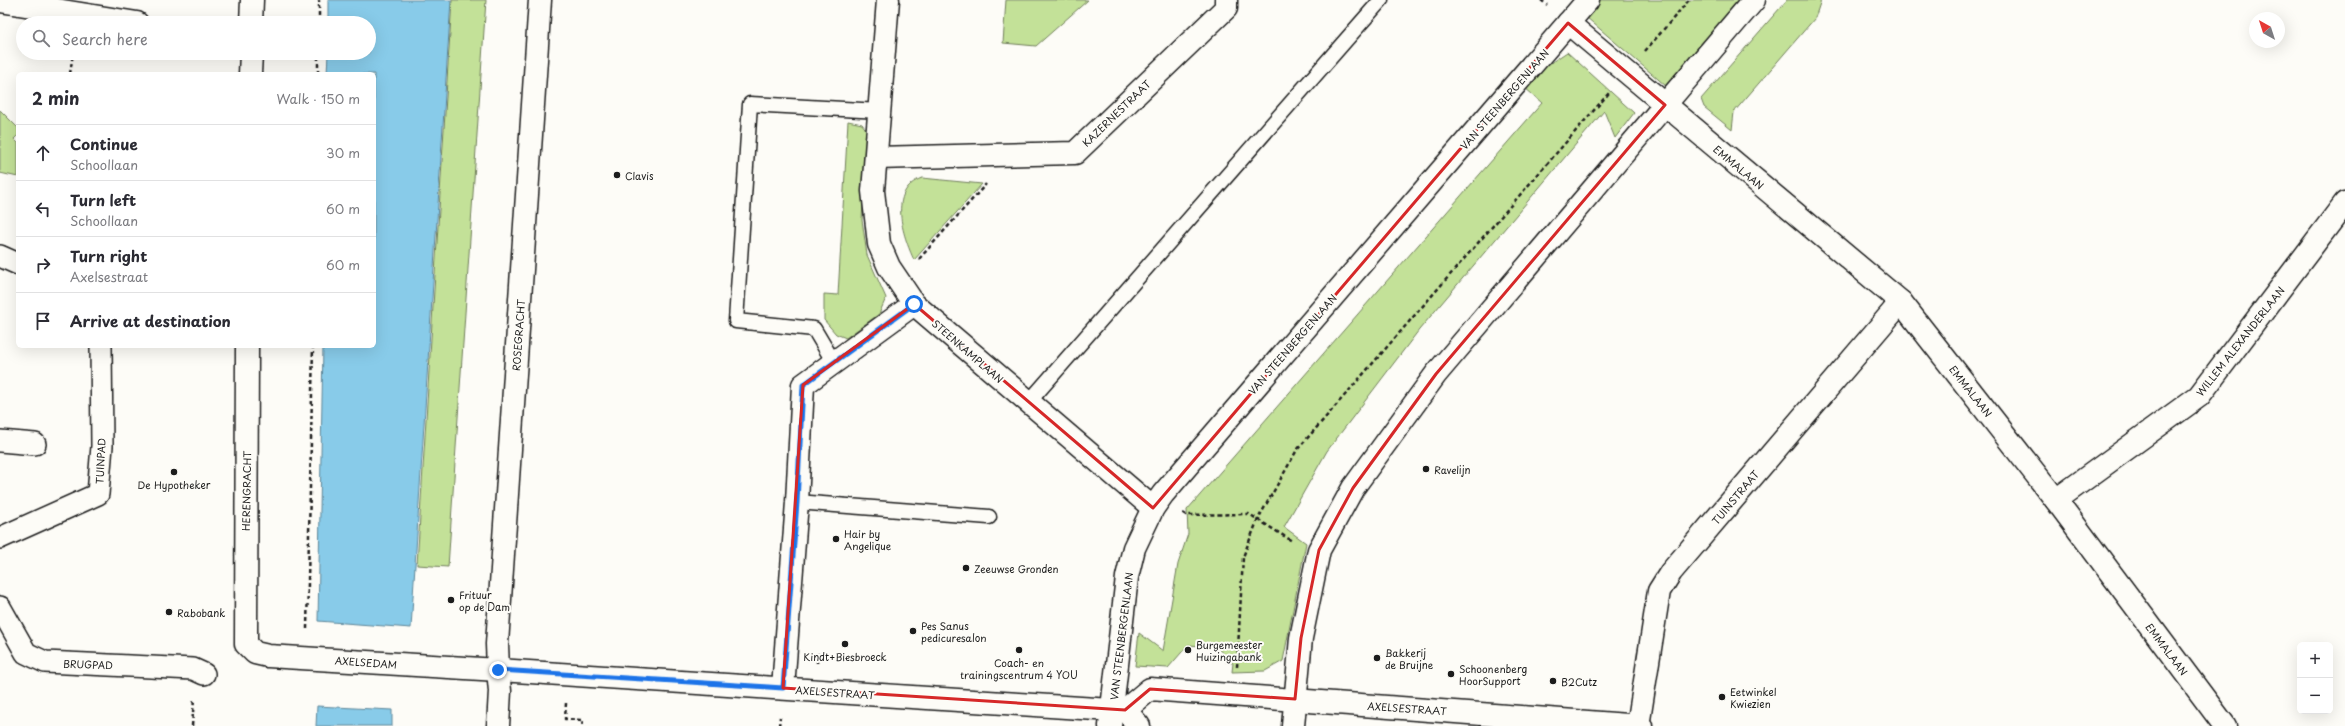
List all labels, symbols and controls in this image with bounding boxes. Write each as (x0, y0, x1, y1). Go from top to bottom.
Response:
north arrow (2249, 12, 2285, 48)
search box (16, 16, 376, 60)
icon: search (30, 27, 52, 49)
text: Search here (62, 27, 148, 50)
street label: VAN STEENBERGENLAAN (1456, 45, 1552, 152)
street label: KAZERNESTRAAT (1078, 76, 1154, 150)
text: 2 min (32, 85, 79, 111)
text: Walk · 150 m (276, 89, 360, 108)
text: Continue (70, 132, 138, 155)
street label: EMMALAAN (1710, 141, 1768, 193)
icon: ahead (32, 142, 54, 164)
text: 30 m (326, 143, 360, 162)
text: Schoollaan (70, 155, 138, 174)
place label: Clavis (625, 168, 654, 183)
marker: Clavis (612, 170, 622, 180)
text: Turn left (70, 188, 136, 211)
icon: left (32, 198, 54, 220)
text: 60 m (326, 199, 360, 218)
text: Schoollaan (70, 211, 138, 230)
text: Turn right (70, 244, 147, 267)
icon: right (32, 254, 54, 276)
text: 60 m (326, 255, 360, 274)
text: Axelsestraat (70, 267, 148, 286)
street label: WILLEM ALEXANDERLAAN (2192, 283, 2288, 399)
street label: VAN STEENBERGENLAAN (1244, 290, 1340, 397)
route start (905, 295, 923, 313)
street label: ROSEGRACHT (508, 298, 528, 371)
text: Arrive at destination (70, 309, 231, 332)
icon: arrive (32, 310, 54, 332)
street label: STEENKAMPLAAN (929, 316, 1007, 386)
street label: EMMALAAN (1946, 362, 1996, 420)
street label: TUINPAD (91, 437, 109, 484)
street label: HERENGRACHT (238, 451, 254, 531)
place label: Ravelijn (1434, 462, 1470, 477)
marker: Ravelijn (1421, 464, 1431, 474)
marker: De Hypotheker (169, 467, 179, 477)
street label: TUINSTRAAT (1708, 467, 1762, 527)
place label: De Hypotheker (138, 477, 211, 493)
place label: Hair by Angelique (844, 526, 892, 553)
marker: Hair by Angelique (831, 534, 841, 544)
place label: Zeeuwse Gronden (974, 561, 1059, 576)
marker: Zeeuwse Gronden (961, 563, 971, 573)
street label: VAN STEENBERGENLAAN (1106, 571, 1136, 701)
place label: Frituur op de Dam (459, 587, 510, 614)
marker: Frituur op de Dam (446, 595, 456, 605)
place label: Rabobank (177, 605, 225, 620)
marker: Rabobank (164, 607, 174, 617)
place label: Pes Sanus pedicuresalon (921, 618, 987, 645)
street label: EMMALAAN (2142, 620, 2192, 678)
marker: Pes Sanus pedicuresalon (908, 626, 918, 636)
place label: Burgemeester Huizingabank (1196, 637, 1262, 664)
marker: Kindt+Biesbroeck (840, 639, 850, 649)
map controls (2297, 642, 2333, 714)
button: + (2297, 642, 2333, 678)
marker: Coach- en trainingscentrum 4 YOU (1014, 645, 1024, 655)
marker: Burgemeester Huizingabank (1183, 645, 1193, 655)
place label: Bakkerij de Bruijne (1385, 645, 1434, 672)
place label: Kindt+Biesbroeck (803, 649, 887, 664)
street label: AXELSEDAM (334, 652, 398, 672)
marker: Bakkerij de Bruijne (1372, 653, 1382, 663)
place label: Coach- en trainingscentrum 4 YOU (960, 655, 1078, 682)
street label: BRUGPAD (63, 656, 113, 672)
route end (489, 661, 507, 679)
place label: Schoonenberg HoorSupport (1459, 661, 1527, 688)
marker: Schoonenberg HoorSupport (1446, 669, 1456, 679)
place label: B2Cutz (1561, 674, 1597, 689)
marker: B2Cutz (1548, 676, 1558, 686)
button: − (2297, 678, 2333, 714)
street label: AXELSESTRAAT (795, 682, 876, 702)
place label: Eetwinkel Kwiezien (1730, 684, 1777, 711)
marker: Eetwinkel Kwiezien (1717, 692, 1727, 702)
street label: AXELSESTRAAT (1367, 698, 1448, 718)

